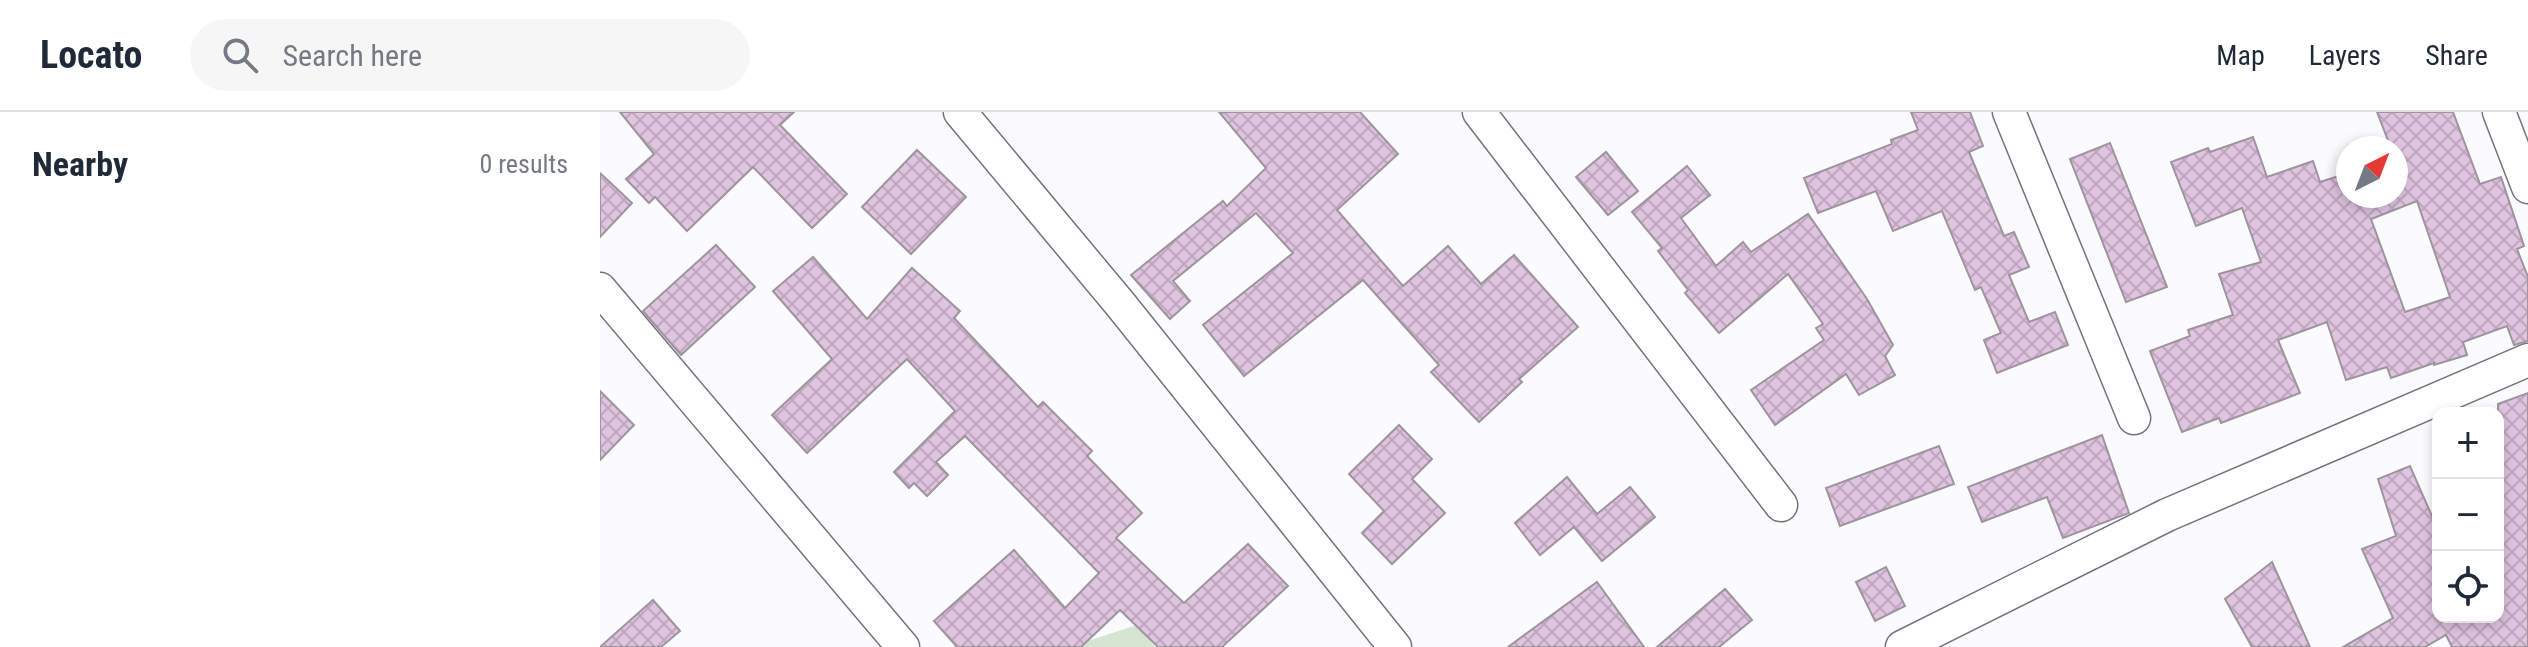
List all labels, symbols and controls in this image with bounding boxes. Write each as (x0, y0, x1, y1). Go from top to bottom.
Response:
search box (190, 19, 750, 91)
text: Locato (40, 33, 142, 77)
icon: search (218, 33, 262, 77)
text: Search here (282, 38, 422, 73)
text: Map (2216, 39, 2265, 72)
text: Layers (2309, 39, 2381, 72)
text: Share (2425, 39, 2488, 72)
north arrow (2336, 136, 2408, 208)
text: Nearby (32, 144, 128, 184)
text: 0 results (479, 149, 568, 179)
map controls (2432, 407, 2504, 623)
button: + (2432, 407, 2504, 479)
button: − (2432, 479, 2504, 551)
button: locate (2432, 551, 2504, 623)

